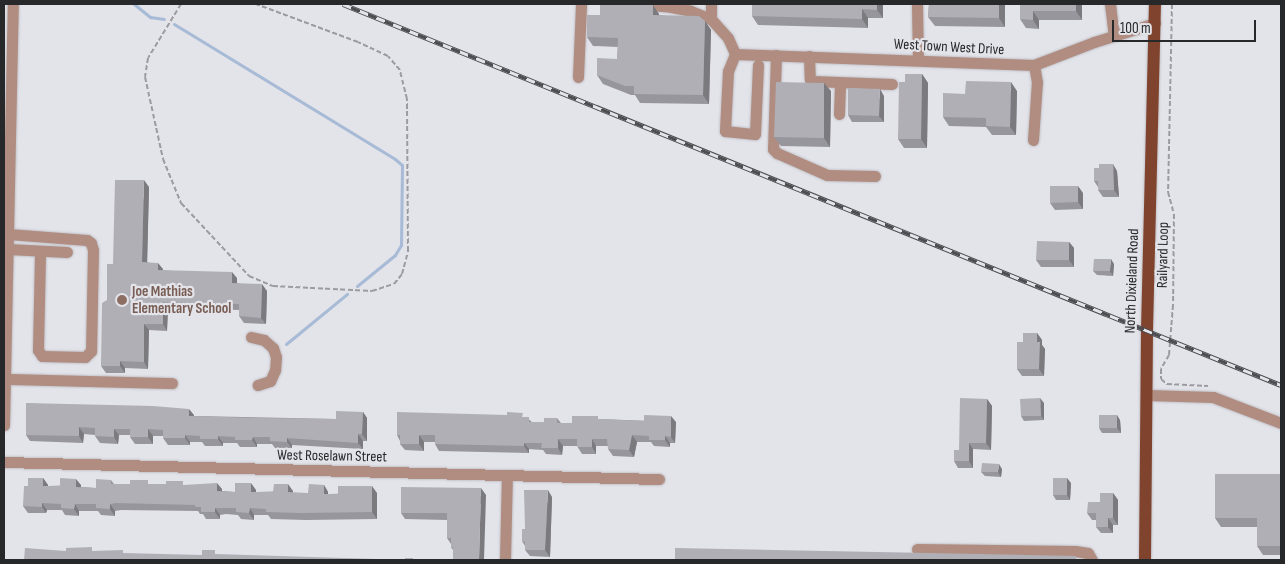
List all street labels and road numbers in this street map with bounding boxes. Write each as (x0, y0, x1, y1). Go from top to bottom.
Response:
street label: West Town West Drive (893, 35, 1005, 59)
street label: Railyard Loop (1153, 222, 1173, 288)
street label: North Dixieland Road (1121, 228, 1143, 334)
street label: West Roselawn Street (277, 446, 387, 466)

